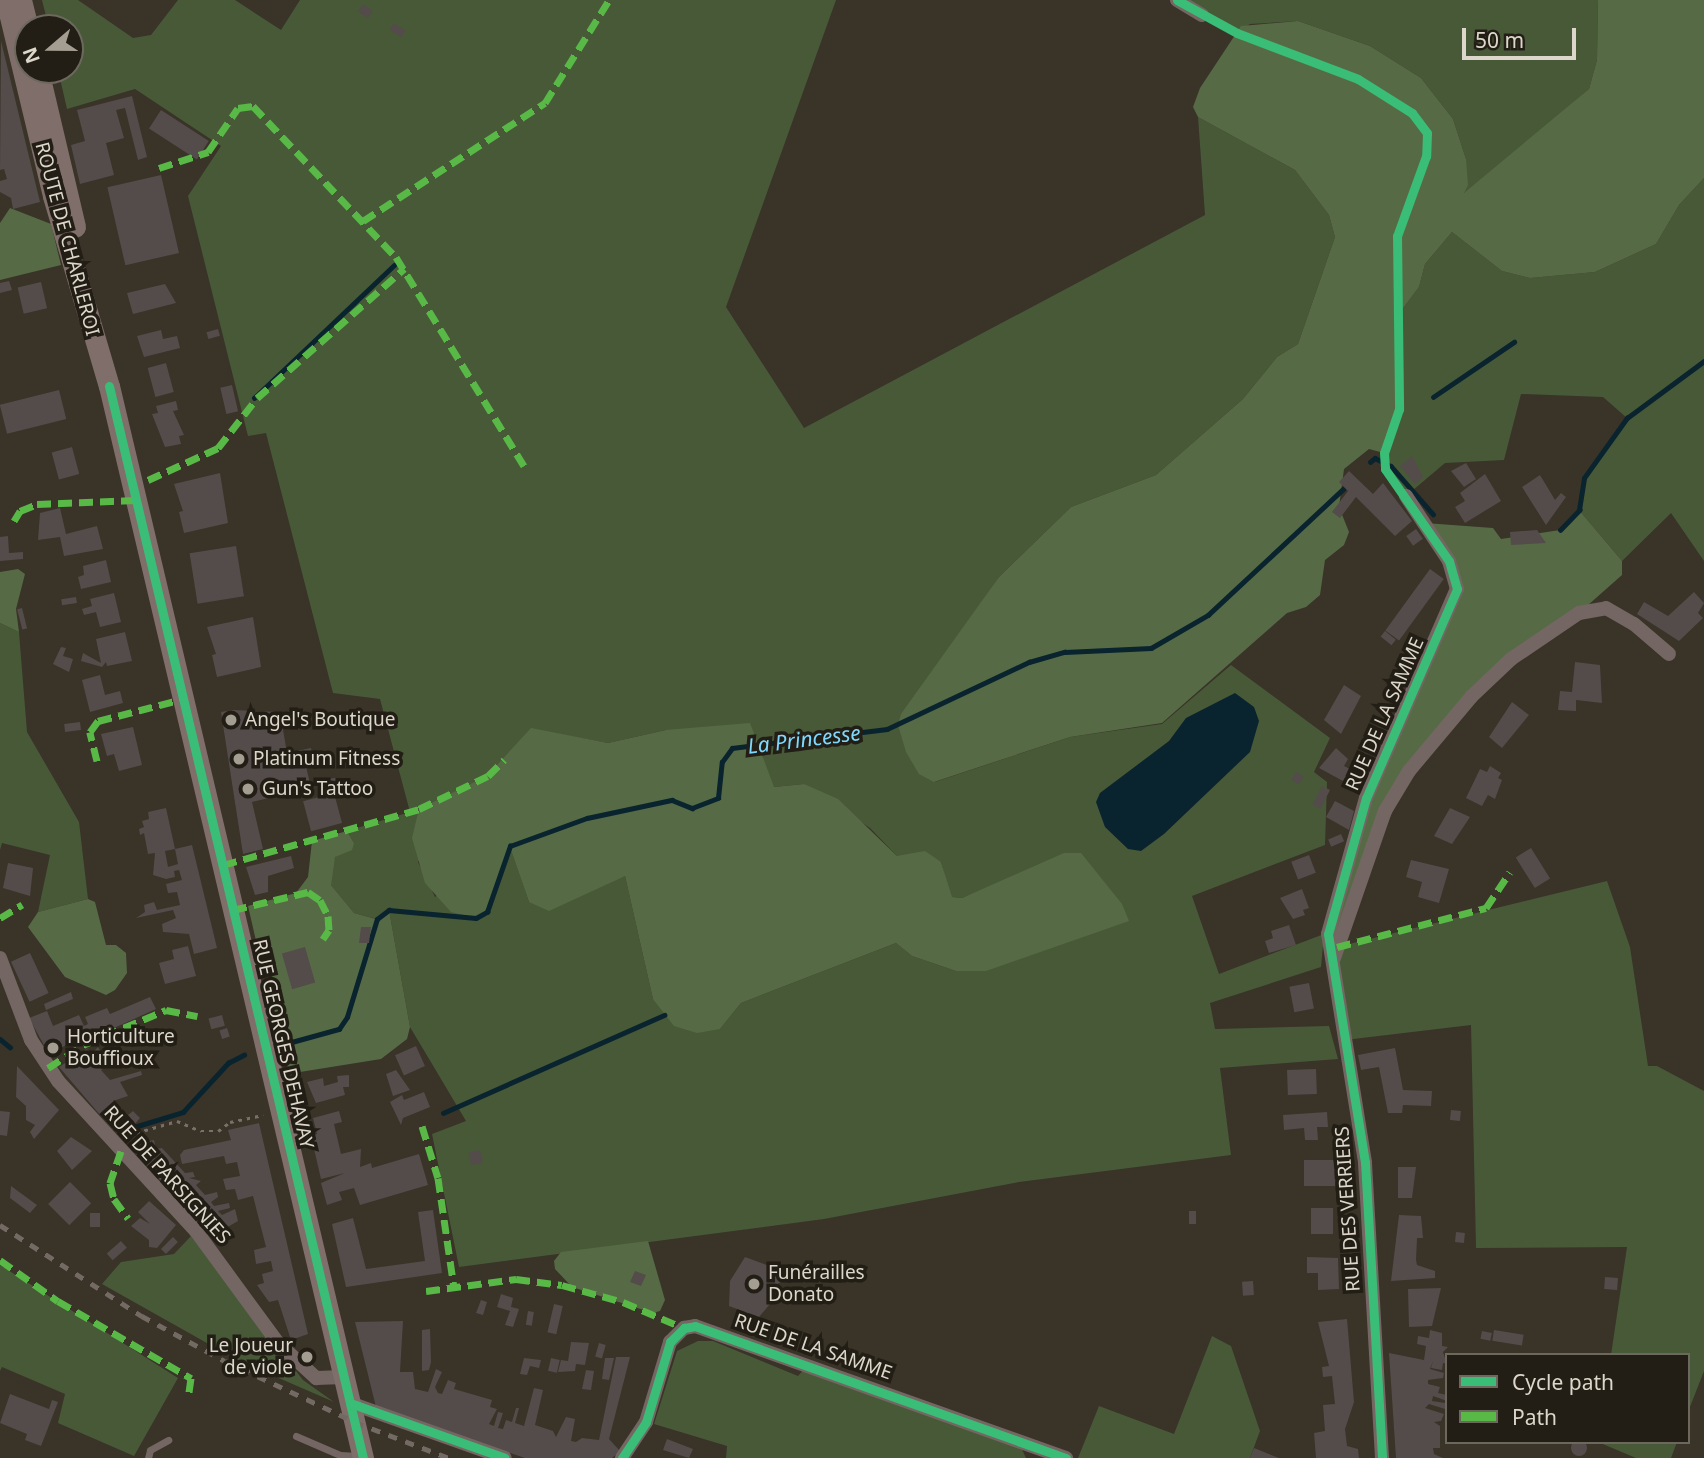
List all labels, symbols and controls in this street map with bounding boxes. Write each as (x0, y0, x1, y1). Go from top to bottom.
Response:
north arrow (14, 14, 84, 84)
scale bar (1466, 14, 1580, 58)
text: 50 m (1475, 26, 1524, 54)
text: N (16, 44, 46, 67)
street label: ROUTE DE CHARLEROI (30, 140, 104, 338)
street label: RUE DE LA SAMME (1341, 634, 1429, 794)
place label: Angel's Boutique (245, 709, 395, 731)
marker: Angel's Boutique (223, 712, 239, 728)
water label: La Princesse (746, 720, 862, 758)
place label: Platinum Fitness (253, 748, 400, 770)
marker: Platinum Fitness (231, 751, 247, 767)
place label: Gun's Tattoo (262, 778, 373, 800)
marker: Gun's Tattoo (240, 781, 256, 797)
street label: RUE GEORGES DEHAVAY (248, 937, 318, 1151)
place label: Horticulture Bouffioux (67, 1026, 175, 1070)
marker: Horticulture Bouffioux (45, 1040, 61, 1056)
street label: RUE DE PARSIGNIES (99, 1101, 235, 1249)
street label: RUE DES VERRIERS (1331, 1125, 1365, 1293)
place label: Funérailles Donato (768, 1262, 865, 1306)
marker: Funérailles Donato (746, 1276, 762, 1292)
street label: RUE DE LA SAMME (731, 1309, 895, 1385)
place label: Le Joueur de viole (209, 1335, 293, 1379)
marker: Le Joueur de viole (299, 1349, 315, 1365)
legend (1445, 1353, 1690, 1444)
text: Cycle path (1512, 1368, 1614, 1396)
text: Path (1512, 1403, 1557, 1431)

